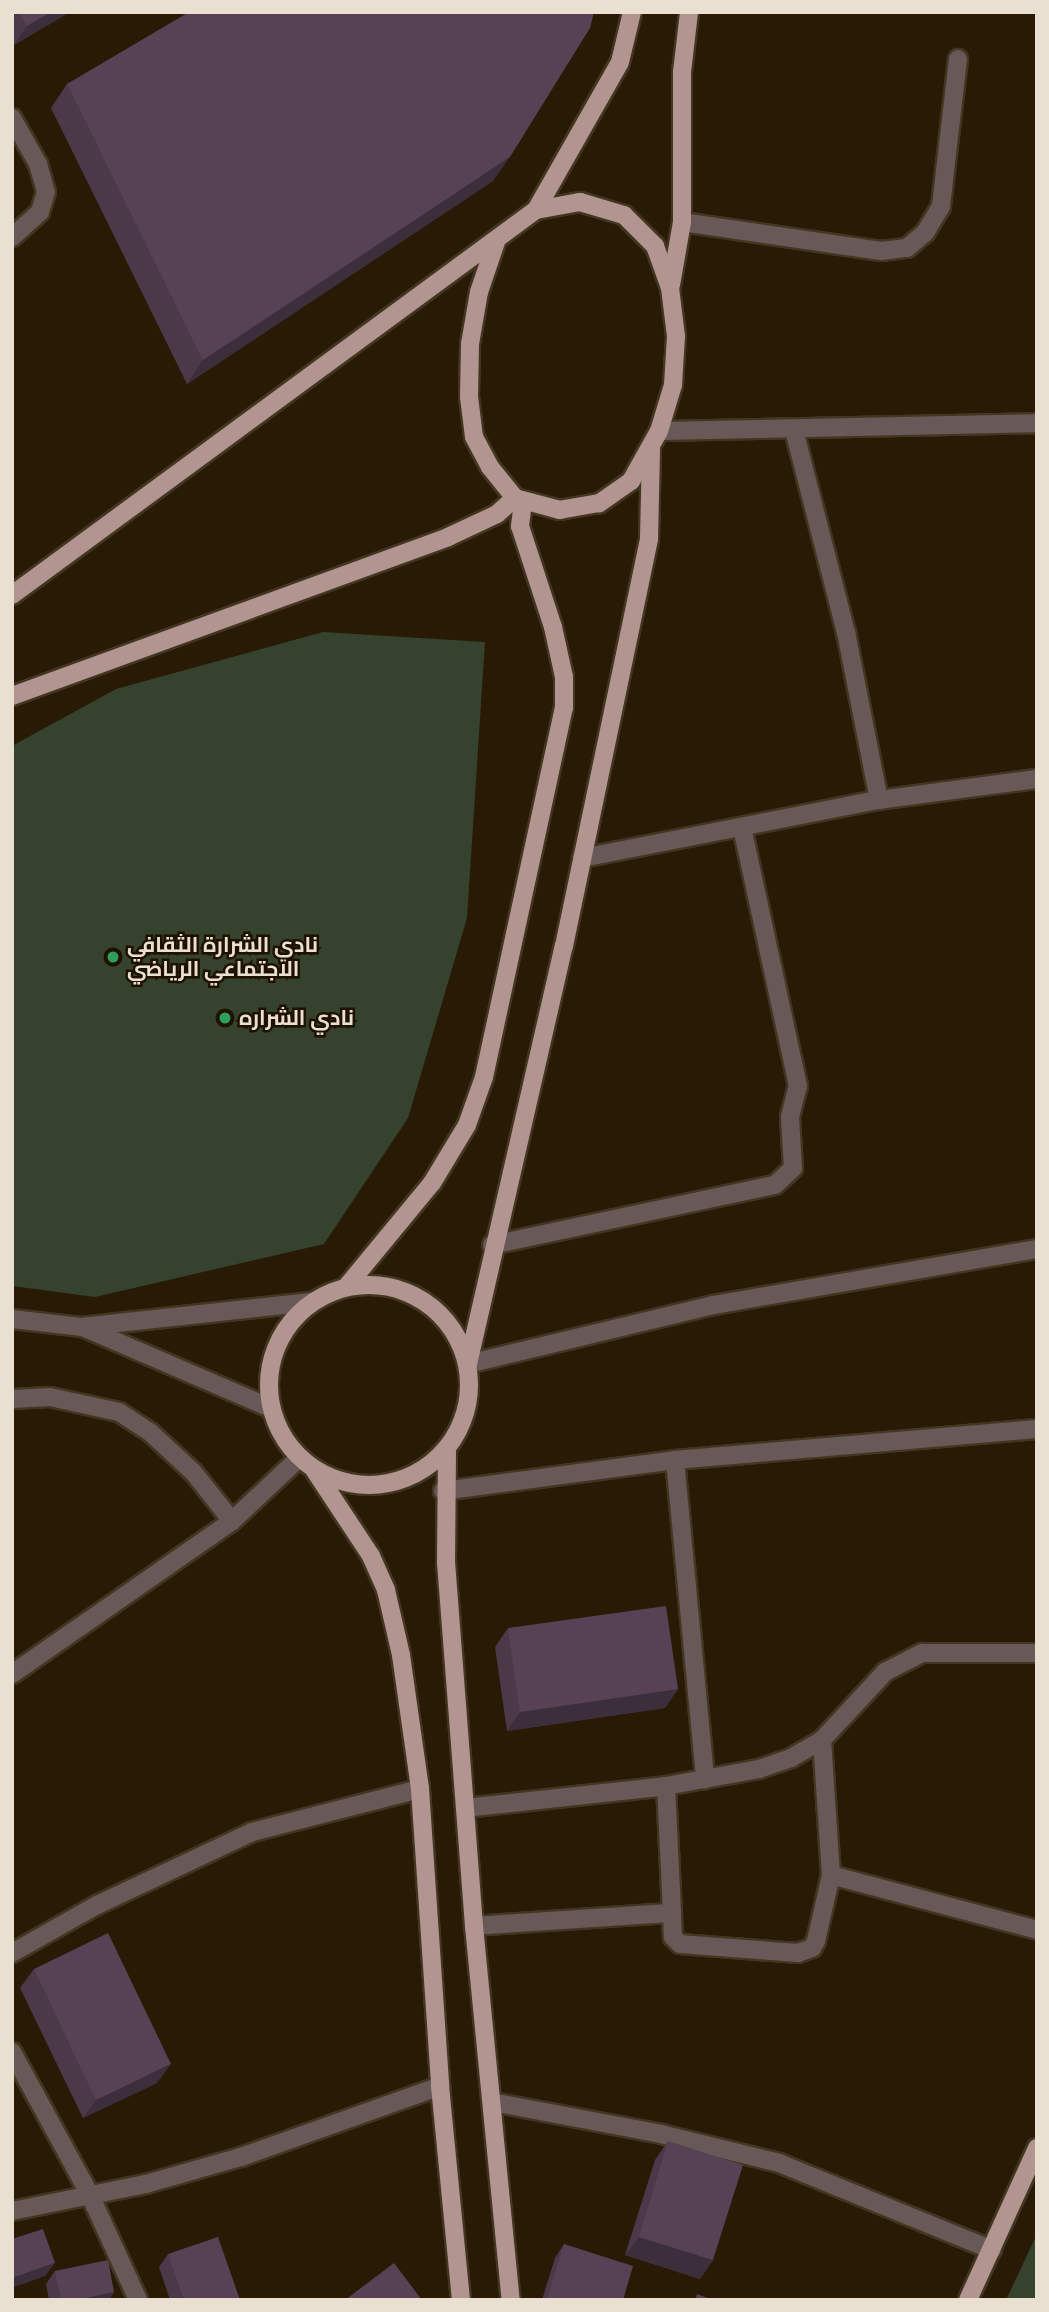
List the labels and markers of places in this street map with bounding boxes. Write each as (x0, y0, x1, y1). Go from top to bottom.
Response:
place label: نادي الشرارة الثقافي الاجتماعي الرياضي (127, 932, 318, 982)
marker: نادي الشرارة الثقافي الاجتماعي الرياضي (105, 949, 121, 965)
place label: نادي الشراره (239, 1005, 354, 1031)
marker: نادي الشراره (217, 1010, 233, 1026)

